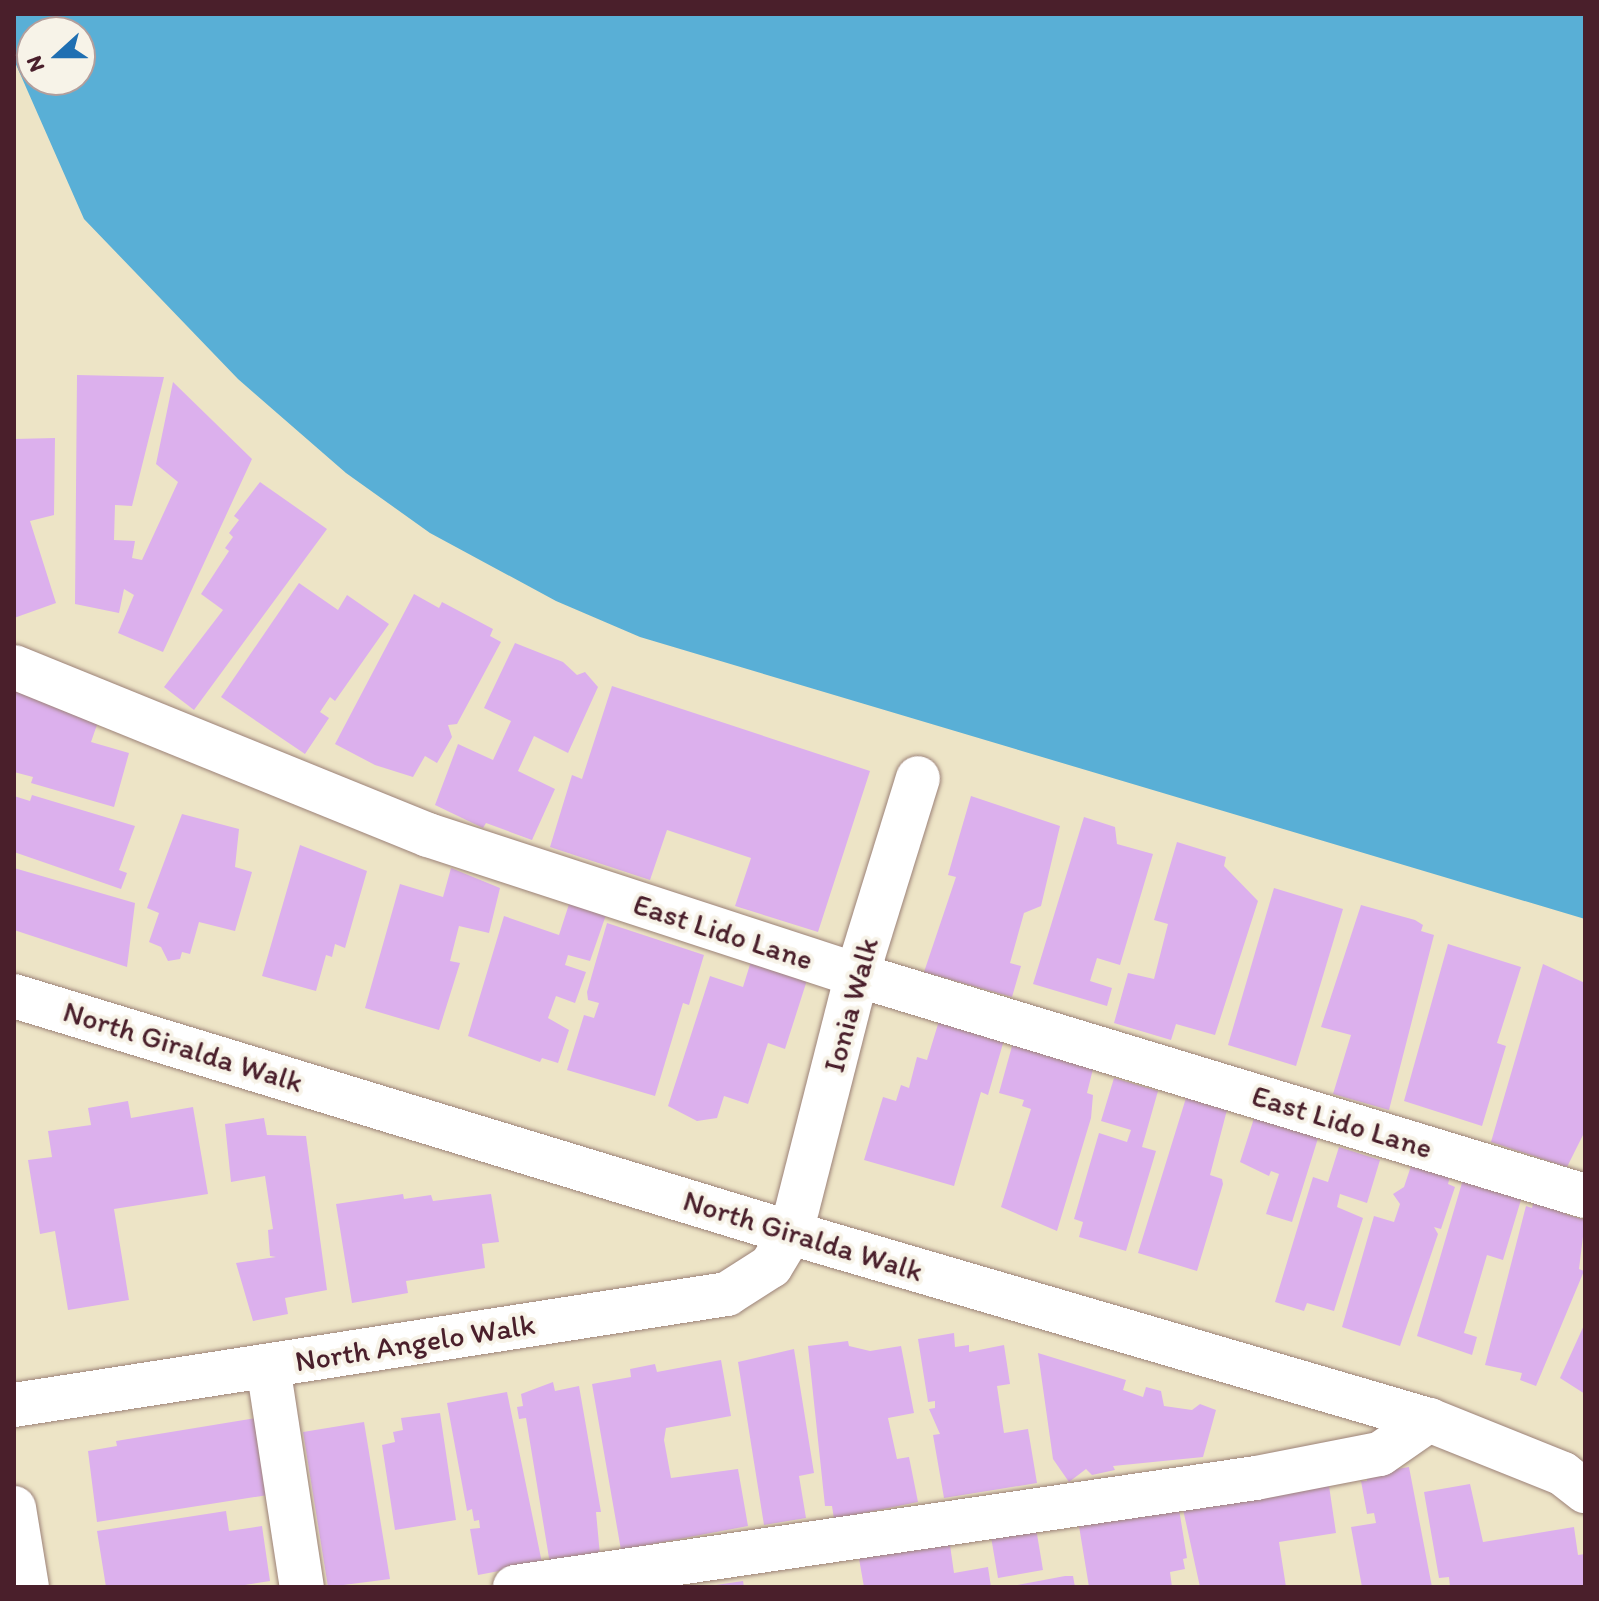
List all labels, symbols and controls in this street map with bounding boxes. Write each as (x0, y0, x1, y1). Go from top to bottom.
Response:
north arrow (16, 16, 96, 96)
text: N (20, 52, 50, 76)
street label: East Lido Lane (629, 886, 817, 978)
street label: Ionia Walk (816, 934, 886, 1076)
street label: North Giralda Walk (59, 994, 307, 1100)
street label: East Lido Lane (1247, 1077, 1437, 1167)
street label: North Giralda Walk (679, 1183, 927, 1289)
street label: North Angelo Walk (293, 1306, 537, 1380)

